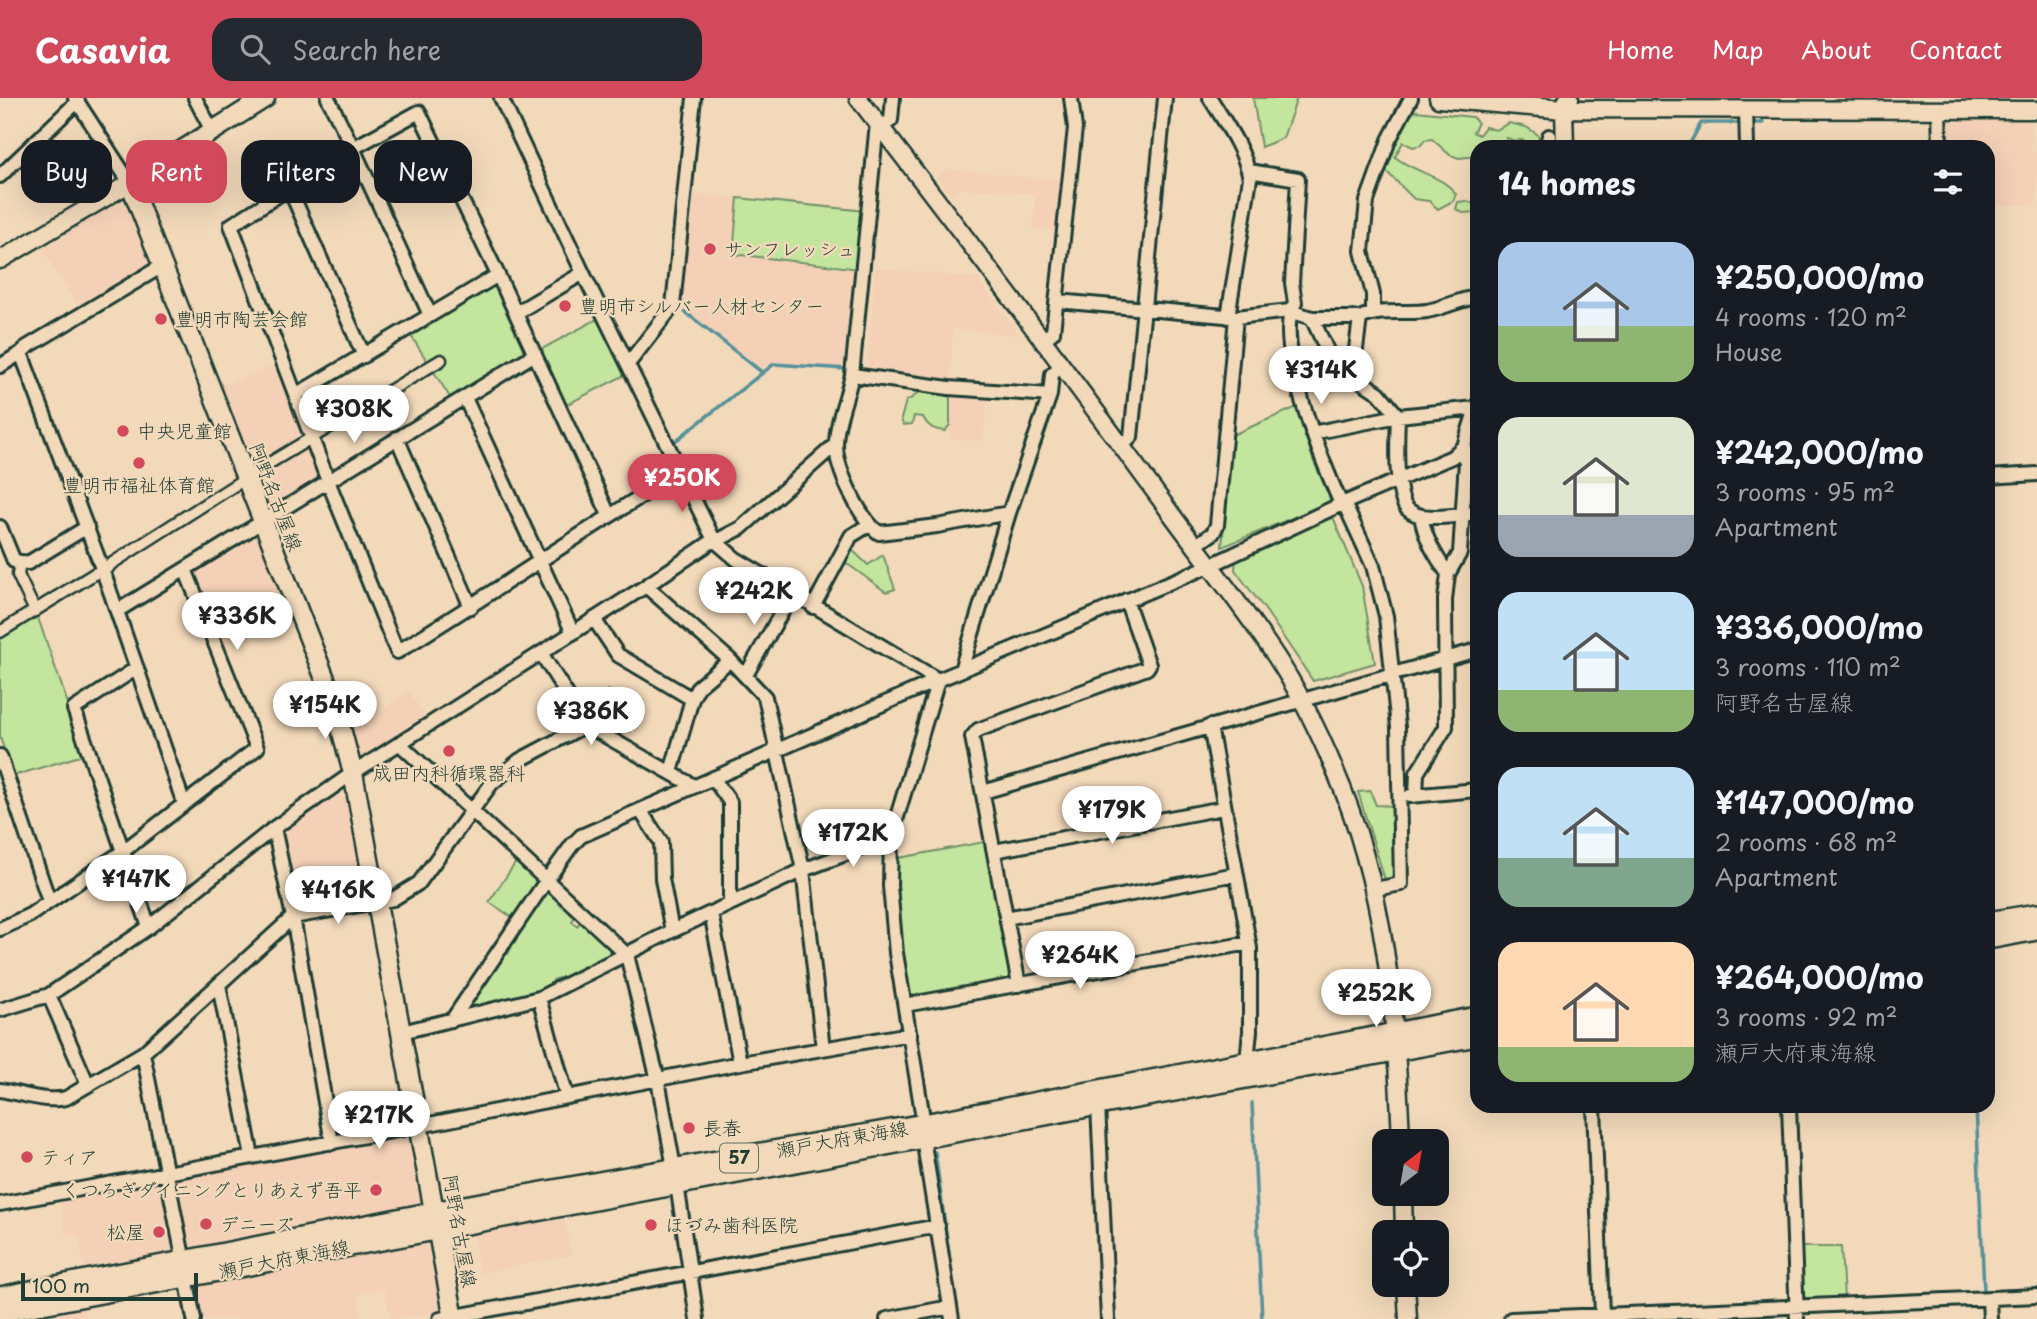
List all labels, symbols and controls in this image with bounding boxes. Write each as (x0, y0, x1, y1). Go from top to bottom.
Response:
search box (212, 18, 702, 81)
text: Casavia (35, 24, 170, 74)
icon: search (236, 30, 274, 68)
text: Search here (292, 30, 441, 69)
text: Home (1607, 31, 1674, 67)
text: Map (1712, 31, 1763, 67)
text: About (1801, 31, 1871, 67)
text: Contact (1909, 31, 2002, 67)
chip: Buy (21, 140, 112, 203)
chip: Rent (126, 140, 227, 203)
chip: Filters (241, 140, 360, 203)
chip: New (374, 140, 472, 203)
text: 14 homes (1498, 160, 1636, 205)
icon: filters (1929, 163, 1967, 201)
place label: サンフレッシュ (724, 234, 856, 262)
marker: サンフレッシュ (702, 241, 718, 257)
text: ¥250,000/mo (1715, 254, 1924, 299)
icon: home (1554, 270, 1638, 354)
place label: 豊明市シルバー人材センター (579, 291, 824, 319)
marker: 豊明市シルバー人材センター (557, 298, 573, 314)
text: 4 rooms · 120 m² (1715, 299, 1907, 334)
place label: 豊明市陶芸会館 (175, 304, 308, 332)
marker: 豊明市陶芸会館 (153, 311, 169, 327)
text: House (1715, 334, 1782, 369)
pin: ¥314K (1272, 346, 1370, 406)
text: ¥314K (1285, 351, 1357, 386)
pin: ¥308K (305, 386, 403, 445)
text: ¥308K (315, 390, 393, 425)
place label: 中央児童館 (137, 416, 232, 444)
marker: 中央児童館 (115, 423, 131, 439)
text: ¥242,000/mo (1715, 429, 1924, 474)
street label: 阿野名古屋線 (243, 438, 310, 555)
icon: home (1554, 445, 1638, 529)
pin: ¥250K (633, 454, 731, 514)
marker: 豊明市福祉体育館 (131, 455, 147, 471)
text: ¥250K (643, 459, 721, 494)
place label: 豊明市福祉体育館 (63, 470, 215, 498)
text: 3 rooms · 95 m² (1715, 474, 1895, 509)
text: Apartment (1715, 509, 1838, 544)
pin: ¥242K (705, 568, 803, 627)
text: ¥242K (715, 572, 793, 607)
pin: ¥336K (188, 592, 286, 652)
text: ¥336K (198, 597, 276, 632)
text: ¥336,000/mo (1715, 604, 1923, 649)
icon: home (1554, 620, 1638, 704)
text: 3 rooms · 110 m² (1715, 649, 1901, 684)
pin: ¥154K (276, 682, 374, 741)
text: 阿野名古屋線 (1715, 684, 1853, 719)
text: ¥154K (289, 686, 361, 721)
pin: ¥386K (542, 688, 640, 747)
text: ¥386K (553, 692, 629, 727)
marker: 成田内科循環器科 (441, 743, 457, 759)
place label: 成田内科循環器科 (373, 758, 525, 786)
text: ¥147,000/mo (1715, 779, 1914, 824)
pin: ¥179K (1063, 786, 1161, 846)
text: ¥179K (1078, 791, 1146, 826)
icon: home (1554, 795, 1638, 879)
pin: ¥172K (804, 810, 902, 869)
text: ¥172K (818, 814, 888, 849)
text: 2 rooms · 68 m² (1715, 824, 1897, 859)
pin: ¥147K (87, 856, 185, 915)
text: Apartment (1715, 859, 1838, 894)
text: ¥147K (101, 860, 171, 895)
pin: ¥416K (289, 866, 387, 926)
text: ¥416K (301, 871, 375, 906)
pin: ¥264K (1031, 932, 1129, 991)
text: ¥264K (1041, 936, 1119, 971)
text: ¥264,000/mo (1715, 954, 1924, 999)
pin: ¥252K (1327, 970, 1425, 1029)
icon: home (1554, 970, 1638, 1054)
text: ¥252K (1337, 974, 1415, 1009)
text: 3 rooms · 92 m² (1715, 999, 1898, 1034)
text: 瀬戸大府東海線 (1715, 1034, 1876, 1069)
pin: ¥217K (330, 1091, 428, 1151)
text: ¥217K (344, 1096, 414, 1131)
place label: 長春 (703, 1113, 741, 1141)
street label: 瀬戸大府東海線 (774, 1113, 910, 1163)
marker: 長春 (681, 1120, 697, 1136)
north arrow (1372, 1129, 1449, 1206)
map controls (1372, 1129, 1449, 1297)
place label: ティア (41, 1142, 98, 1170)
road number: 57 (720, 1143, 758, 1172)
marker: ティア (19, 1149, 35, 1165)
street label: 阿野名古屋線 (437, 1172, 485, 1289)
place label: くつろぎダイニングとりあえず吾平 (61, 1175, 362, 1203)
marker: くつろぎダイニングとりあえず吾平 (368, 1182, 384, 1198)
place label: デニーズ (220, 1209, 294, 1237)
place label: ほづみ歯科医院 (665, 1210, 798, 1238)
marker: デニーズ (198, 1216, 214, 1232)
place label: 松屋 (107, 1217, 145, 1245)
marker: ほづみ歯科医院 (643, 1217, 659, 1233)
button: locate (1372, 1220, 1449, 1297)
marker: 松屋 (151, 1224, 167, 1240)
street label: 瀬戸大府東海線 (216, 1232, 352, 1284)
scale bar (21, 1270, 198, 1302)
text: 100 m (32, 1271, 90, 1299)

